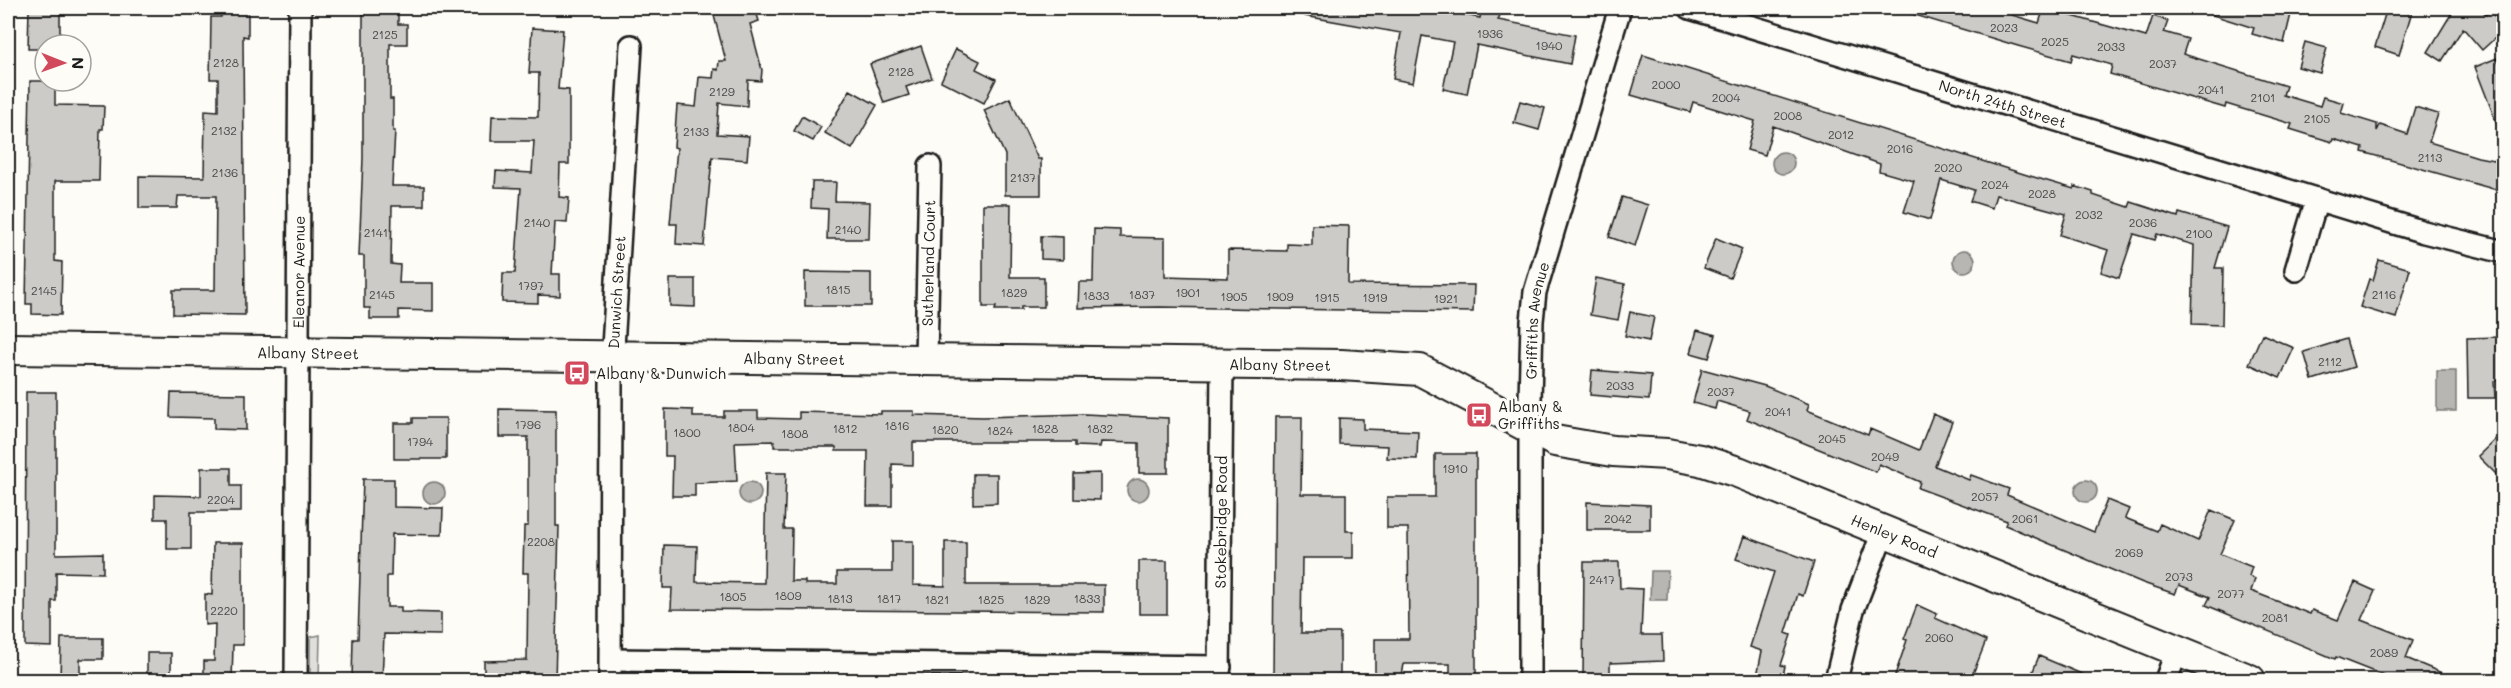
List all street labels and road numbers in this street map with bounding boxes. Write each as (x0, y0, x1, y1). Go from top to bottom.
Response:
street label: North 24th Street (1937, 75, 2069, 132)
street label: Sutherland Court (917, 200, 939, 326)
street label: Eleanor Avenue (288, 216, 309, 328)
street label: Dunwich Street (603, 235, 630, 349)
street label: Griffiths Avenue (1521, 259, 1554, 380)
street label: Albany Street (257, 342, 359, 363)
street label: Albany Street (743, 348, 845, 369)
street label: Albany Street (1229, 354, 1331, 375)
street label: Stokebridge Road (1210, 456, 1231, 588)
street label: Henley Road (1848, 509, 1941, 562)

